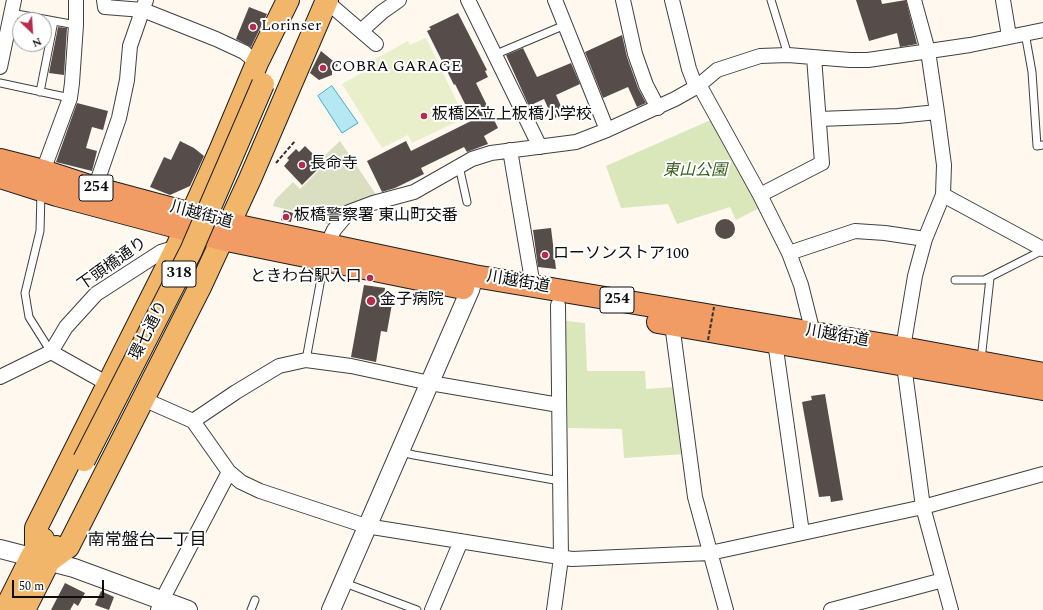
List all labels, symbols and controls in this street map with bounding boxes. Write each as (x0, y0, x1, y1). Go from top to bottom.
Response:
north arrow (12, 12, 52, 52)
place label: Lorinser (261, 17, 321, 37)
marker: Lorinser (248, 22, 258, 32)
text: N (29, 33, 45, 52)
place label: COBRA GARAGE (331, 58, 461, 78)
marker: COBRA GARAGE (318, 63, 328, 73)
place label: 板橋区立上板橋小学校 (432, 106, 592, 126)
marker: 板橋区立上板橋小学校 (419, 111, 429, 121)
place label: 長命寺 (310, 155, 358, 175)
marker: 長命寺 (297, 160, 307, 170)
park label: 東山公園 (663, 162, 727, 182)
road number: 254 (79, 175, 113, 201)
street label: 川越街道 (168, 198, 234, 234)
place label: 板橋警察署 東山町交番 (294, 207, 458, 227)
marker: 板橋警察署 東山町交番 (281, 212, 291, 222)
street label: 下頭橋通り (75, 234, 151, 296)
place label: ローソンストア100 (553, 245, 689, 265)
marker: ローソンストア100 (540, 250, 550, 260)
road number: 318 (162, 261, 196, 287)
place label: ときわ台駅入口 (250, 268, 362, 288)
street label: 川越街道 (485, 268, 551, 298)
marker: ときわ台駅入口 (365, 273, 375, 283)
road number: 254 (600, 287, 634, 313)
place label: 金子病院 (380, 291, 444, 311)
marker: 金子病院 (365, 295, 377, 307)
street label: 環七通り (127, 298, 173, 364)
street label: 川越街道 (804, 322, 870, 352)
district label: 南常盤台一丁目 (88, 532, 206, 552)
scale bar (14, 572, 106, 598)
text: 50 m (19, 577, 44, 596)

